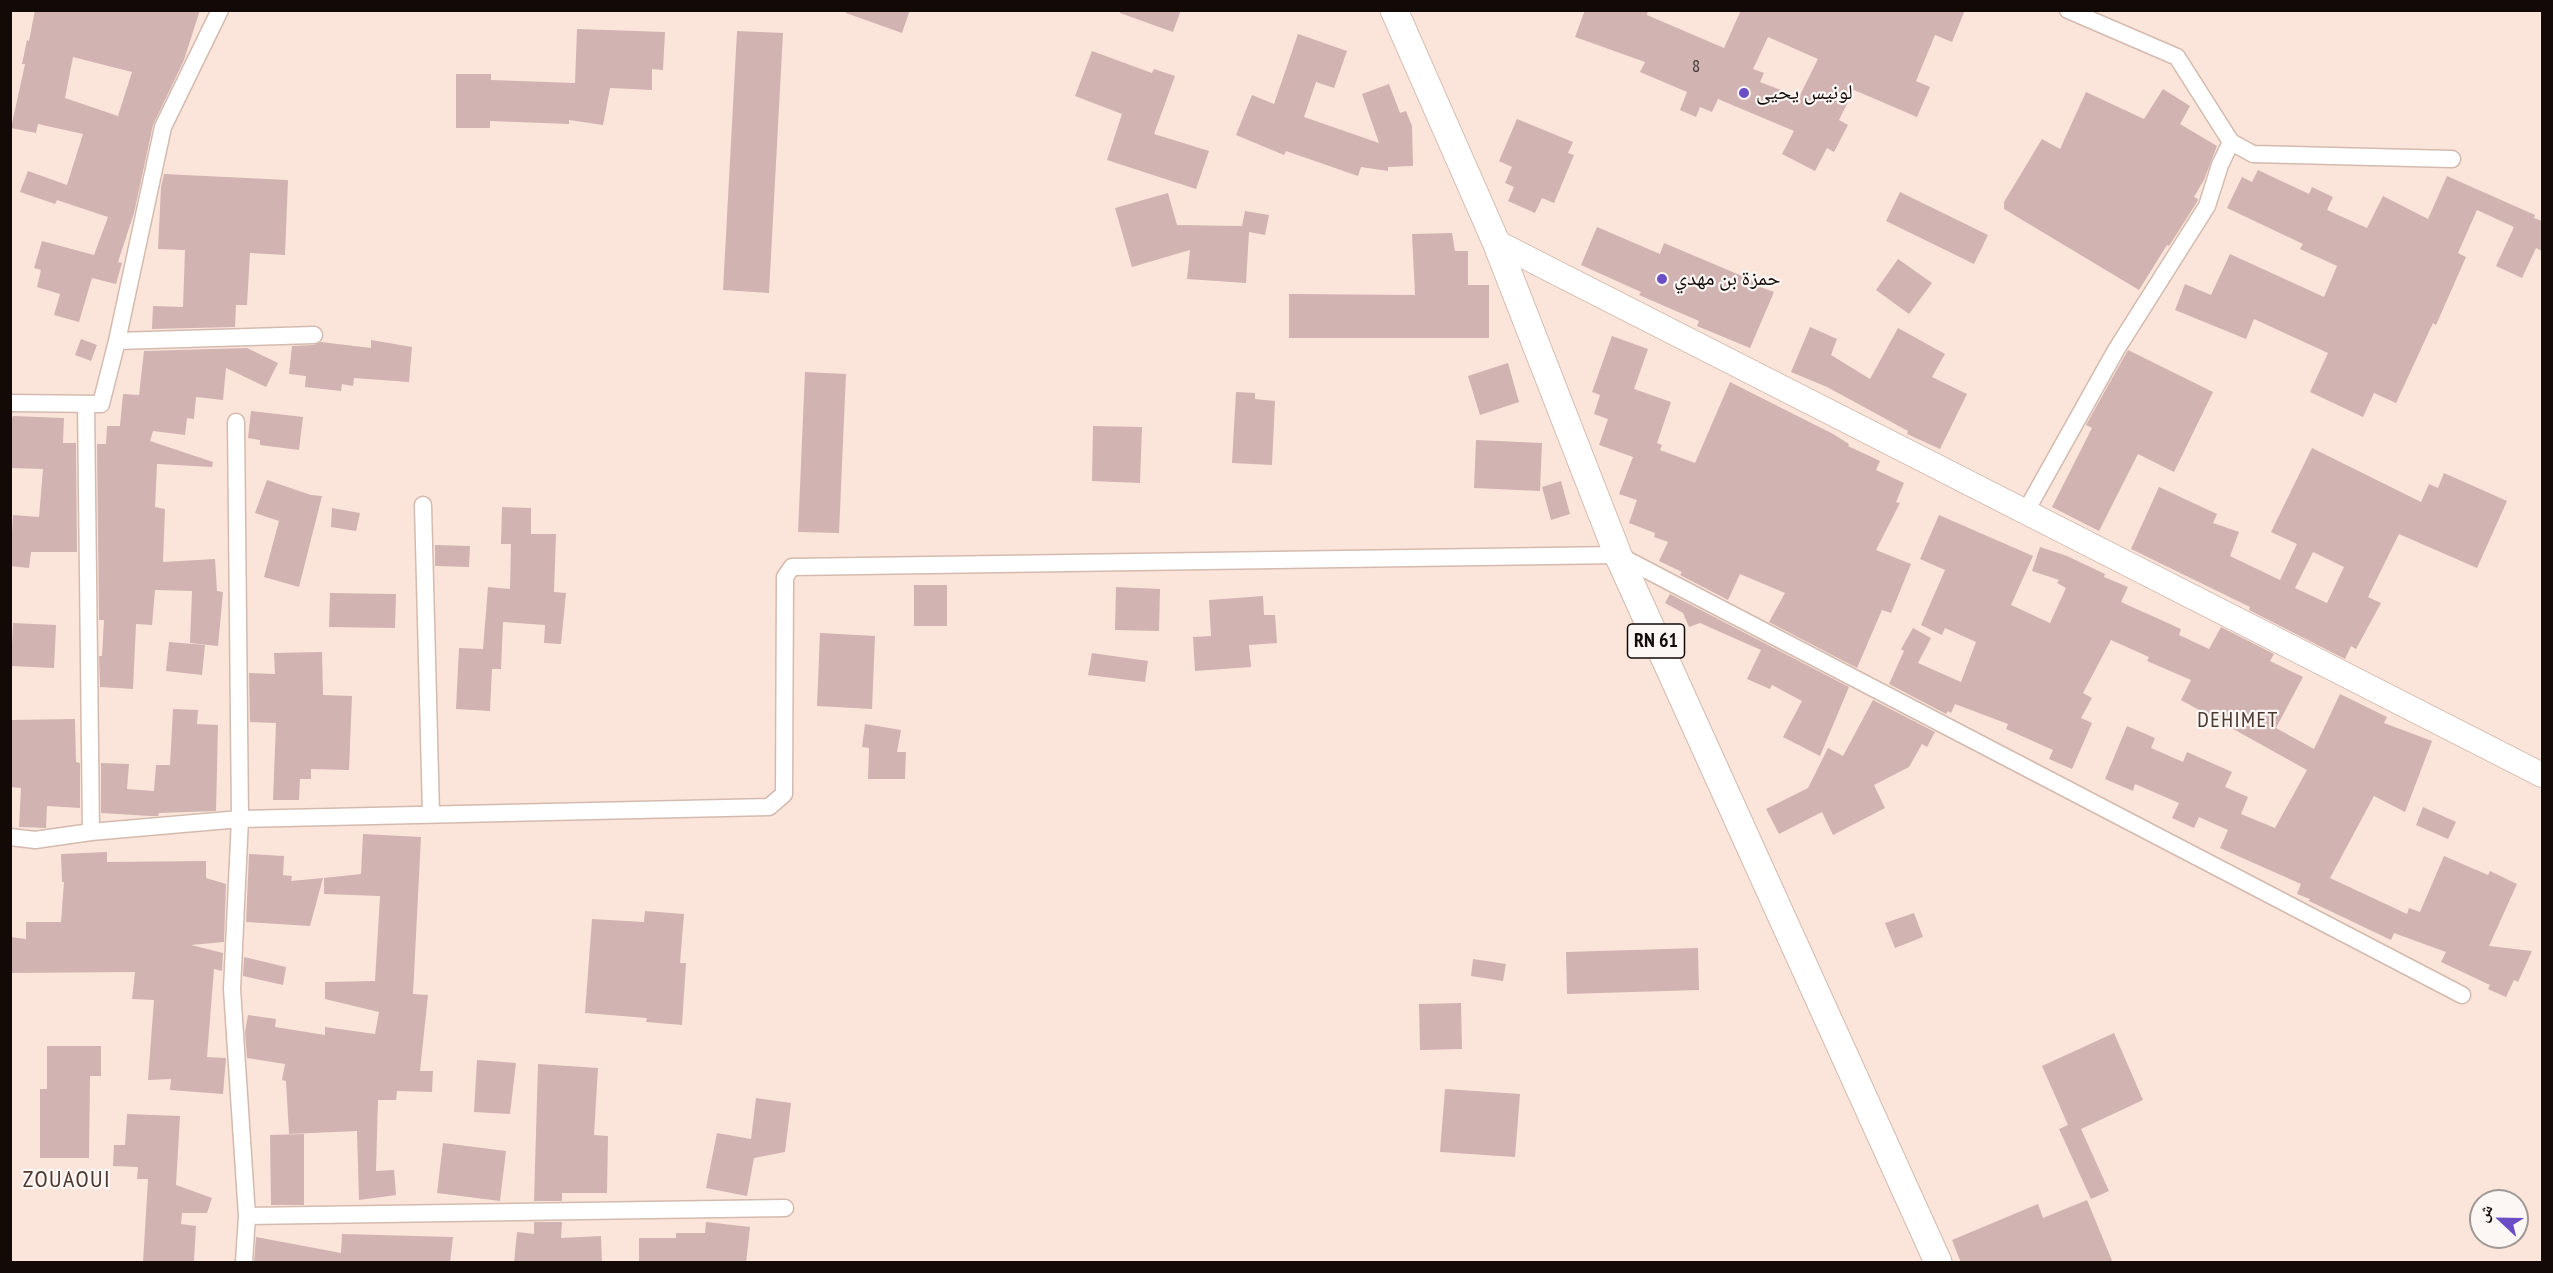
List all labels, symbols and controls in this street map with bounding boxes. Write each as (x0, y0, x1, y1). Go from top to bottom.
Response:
house number: 8 (1692, 56, 1700, 78)
place label: لونيس يحيى (1756, 80, 1853, 106)
marker: لونيس يحيى (1737, 86, 1751, 100)
place label: حمزة بن مهدي (1674, 266, 1781, 292)
marker: حمزة بن مهدي (1655, 272, 1669, 286)
road number: RN 61 (1628, 624, 1684, 658)
district label: DEHIMET (2197, 708, 2279, 734)
district label: ZOUAOUI (23, 1166, 111, 1194)
north arrow (2469, 1189, 2529, 1249)
text: ش (2472, 1201, 2497, 1225)

